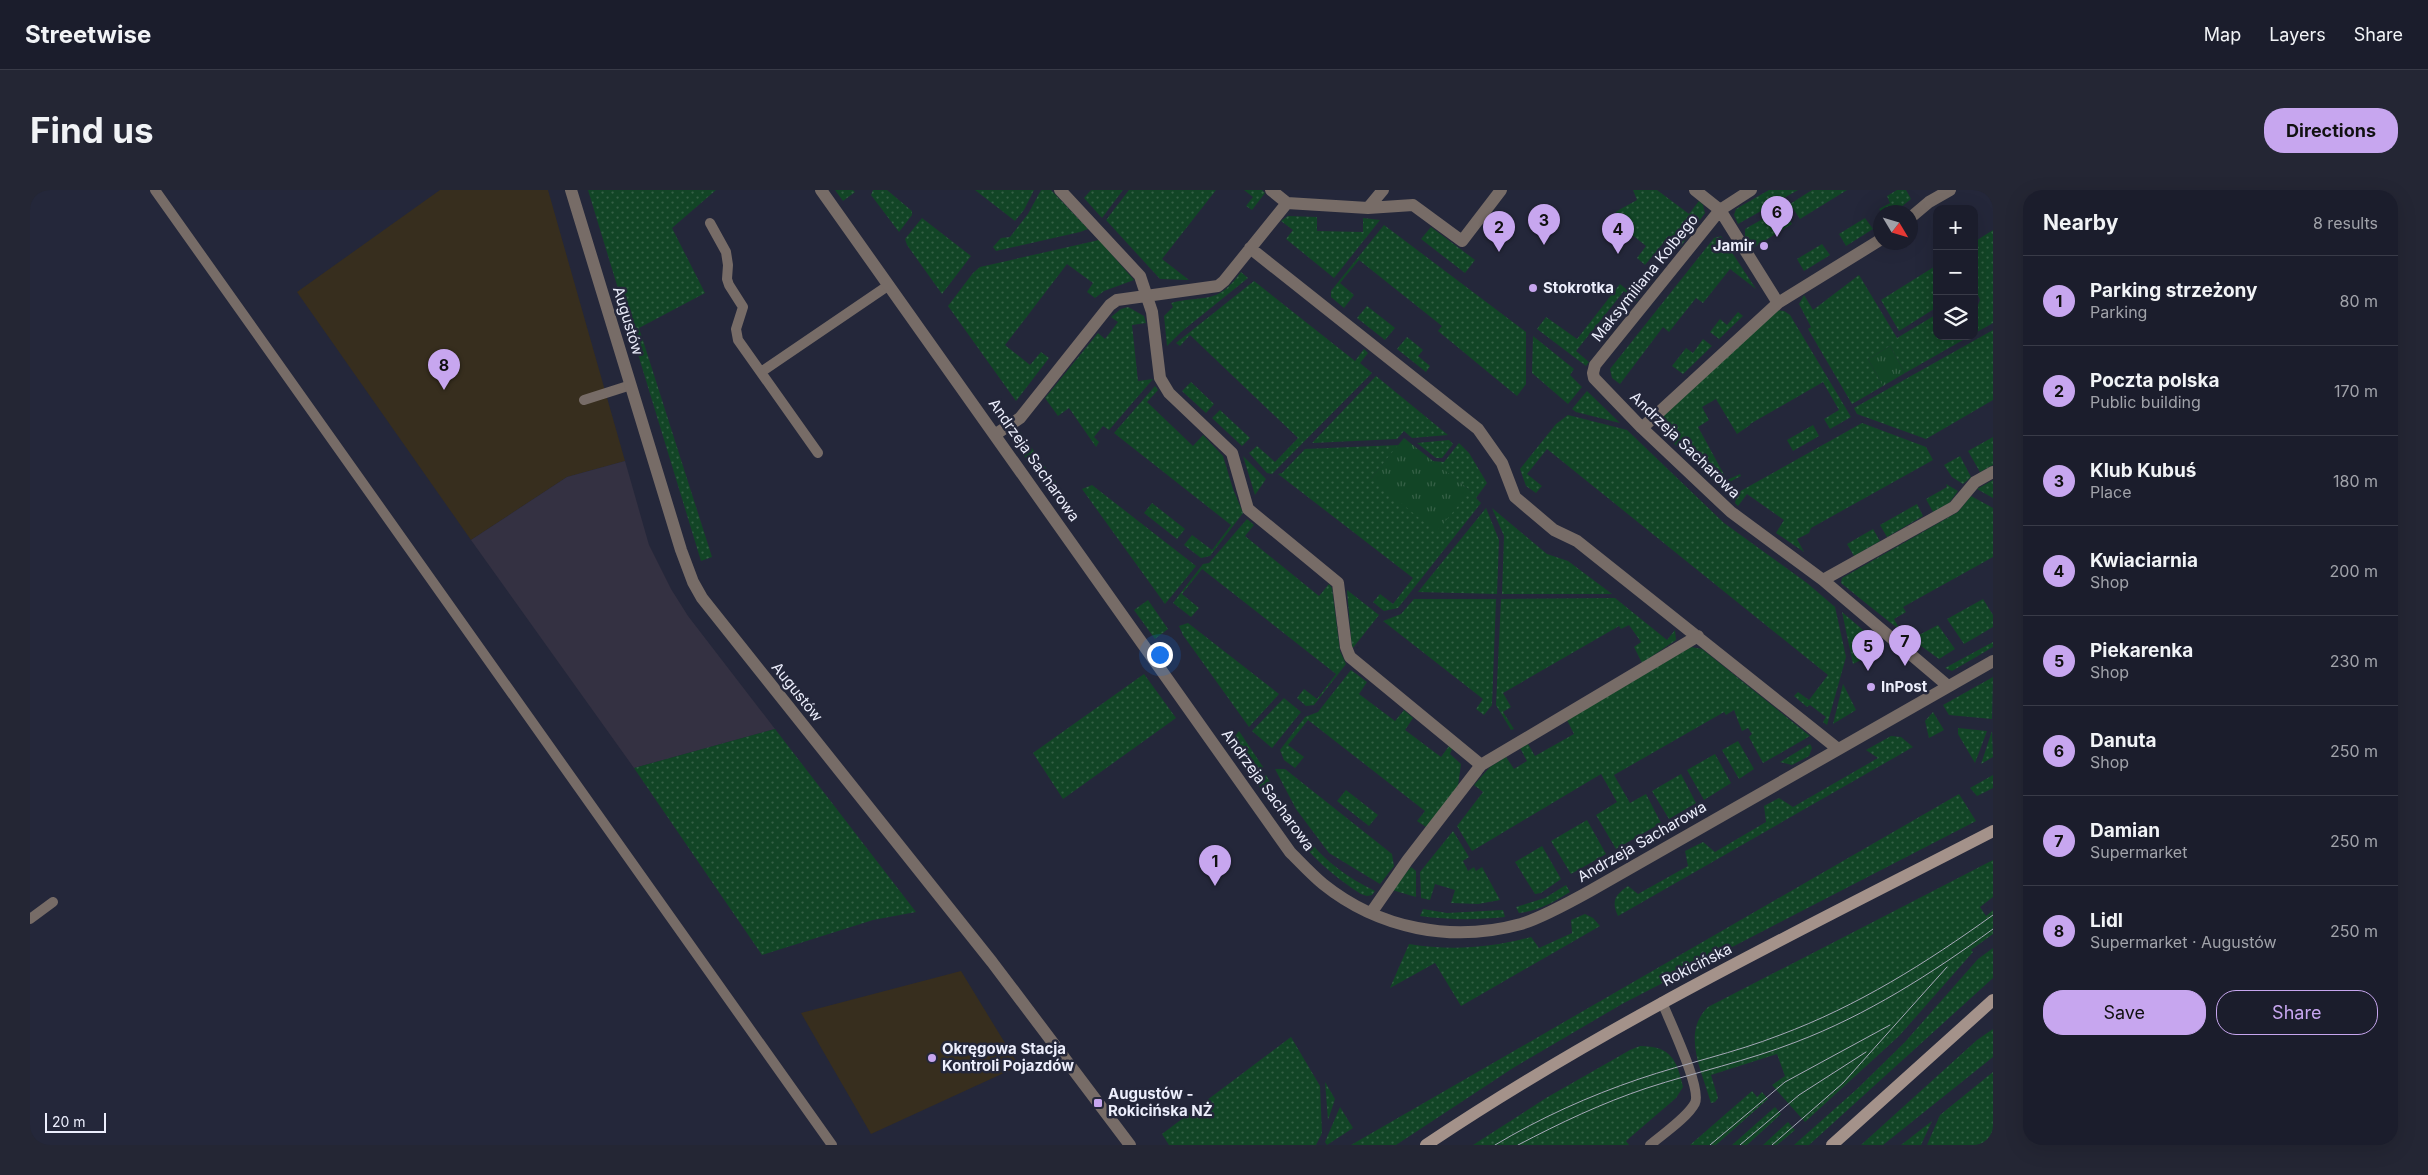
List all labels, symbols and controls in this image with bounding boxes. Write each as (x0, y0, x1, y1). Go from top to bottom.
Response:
text: Streetwise (25, 20, 151, 49)
text: Map (2204, 24, 2241, 45)
text: Layers (2269, 24, 2326, 45)
text: Share (2354, 24, 2403, 45)
button: Directions (2264, 108, 2398, 153)
text: Find us (30, 109, 154, 151)
pin: 6 (1761, 196, 1793, 237)
pin: 3 (1528, 204, 1560, 245)
north arrow (1873, 205, 1918, 250)
map controls (1933, 205, 1978, 340)
button: + (1933, 205, 1978, 250)
street label: Maksymiliana Kolbego (1587, 210, 1702, 345)
text: Nearby (2043, 210, 2118, 235)
pin: 2 (1483, 211, 1515, 252)
pin: 4 (1602, 213, 1634, 254)
text: 8 results (2313, 213, 2378, 233)
place label: Jamir (1713, 236, 1754, 255)
marker: Jamir (1758, 240, 1770, 252)
button: − (1933, 250, 1978, 295)
place label: Stokrotka (1543, 278, 1614, 297)
text: Parking strzeżony (2090, 279, 2258, 302)
marker: Stokrotka (1527, 282, 1539, 294)
street label: Augustów (609, 284, 648, 358)
text: 1 (2056, 291, 2062, 311)
text: 80 m (2339, 291, 2378, 311)
button: layers (1933, 295, 1978, 340)
text: Parking (2090, 302, 2147, 322)
pin: 8 (428, 349, 460, 390)
text: Poczta polska (2090, 369, 2220, 392)
text: 2 (2054, 381, 2064, 401)
text: 170 m (2334, 381, 2378, 401)
street label: Andrzeja Sacharowa (1626, 387, 1744, 502)
text: Public building (2090, 392, 2201, 412)
street label: Andrzeja Sacharowa (985, 395, 1084, 525)
text: Klub Kubuś (2090, 459, 2196, 482)
text: 3 (2054, 471, 2064, 491)
text: 180 m (2333, 471, 2378, 491)
text: Place (2090, 482, 2132, 502)
text: Kwiaciarnia (2090, 549, 2198, 572)
text: 4 (2054, 561, 2064, 581)
text: 200 m (2330, 561, 2378, 581)
text: Shop (2090, 572, 2129, 592)
pin: 7 (1889, 625, 1921, 666)
pin: 5 (1852, 630, 1884, 671)
text: Piekarenka (2090, 639, 2193, 662)
your location (1147, 642, 1173, 668)
text: 5 (2054, 651, 2064, 671)
text: 230 m (2330, 651, 2378, 671)
street label: Augustów (768, 658, 827, 725)
text: Shop (2090, 662, 2129, 682)
place label: InPost (1881, 677, 1928, 696)
marker: InPost (1865, 681, 1877, 693)
street label: Andrzeja Sacharowa (1218, 725, 1319, 854)
text: Danuta (2090, 729, 2157, 752)
text: 6 (2054, 741, 2064, 761)
text: 250 m (2330, 741, 2378, 761)
text: Shop (2090, 752, 2129, 772)
street label: Andrzeja Sacharowa (1574, 797, 1710, 886)
text: Damian (2090, 819, 2160, 842)
text: 7 (2054, 831, 2064, 851)
text: 250 m (2330, 831, 2378, 851)
text: Supermarket (2090, 842, 2187, 862)
pin: 1 (1199, 845, 1231, 886)
text: Lidl (2090, 909, 2123, 932)
text: 8 (2054, 921, 2064, 941)
text: 250 m (2330, 921, 2378, 941)
text: Supermarket · Augustów (2090, 932, 2277, 952)
street label: Rokicińska (1659, 939, 1735, 990)
button: Save (2043, 990, 2206, 1035)
button: Share (2216, 990, 2378, 1035)
place label: Okręgowa Stacja Kontroli Pojazdów (942, 1039, 1074, 1075)
marker: Okręgowa Stacja Kontroli Pojazdów (926, 1052, 938, 1064)
place label: Augustów - Rokicińska NŻ (1108, 1084, 1213, 1120)
marker: Augustów - Rokicińska NŻ (1092, 1097, 1104, 1109)
scale bar (45, 1110, 106, 1133)
text: 20 m (52, 1113, 86, 1130)

